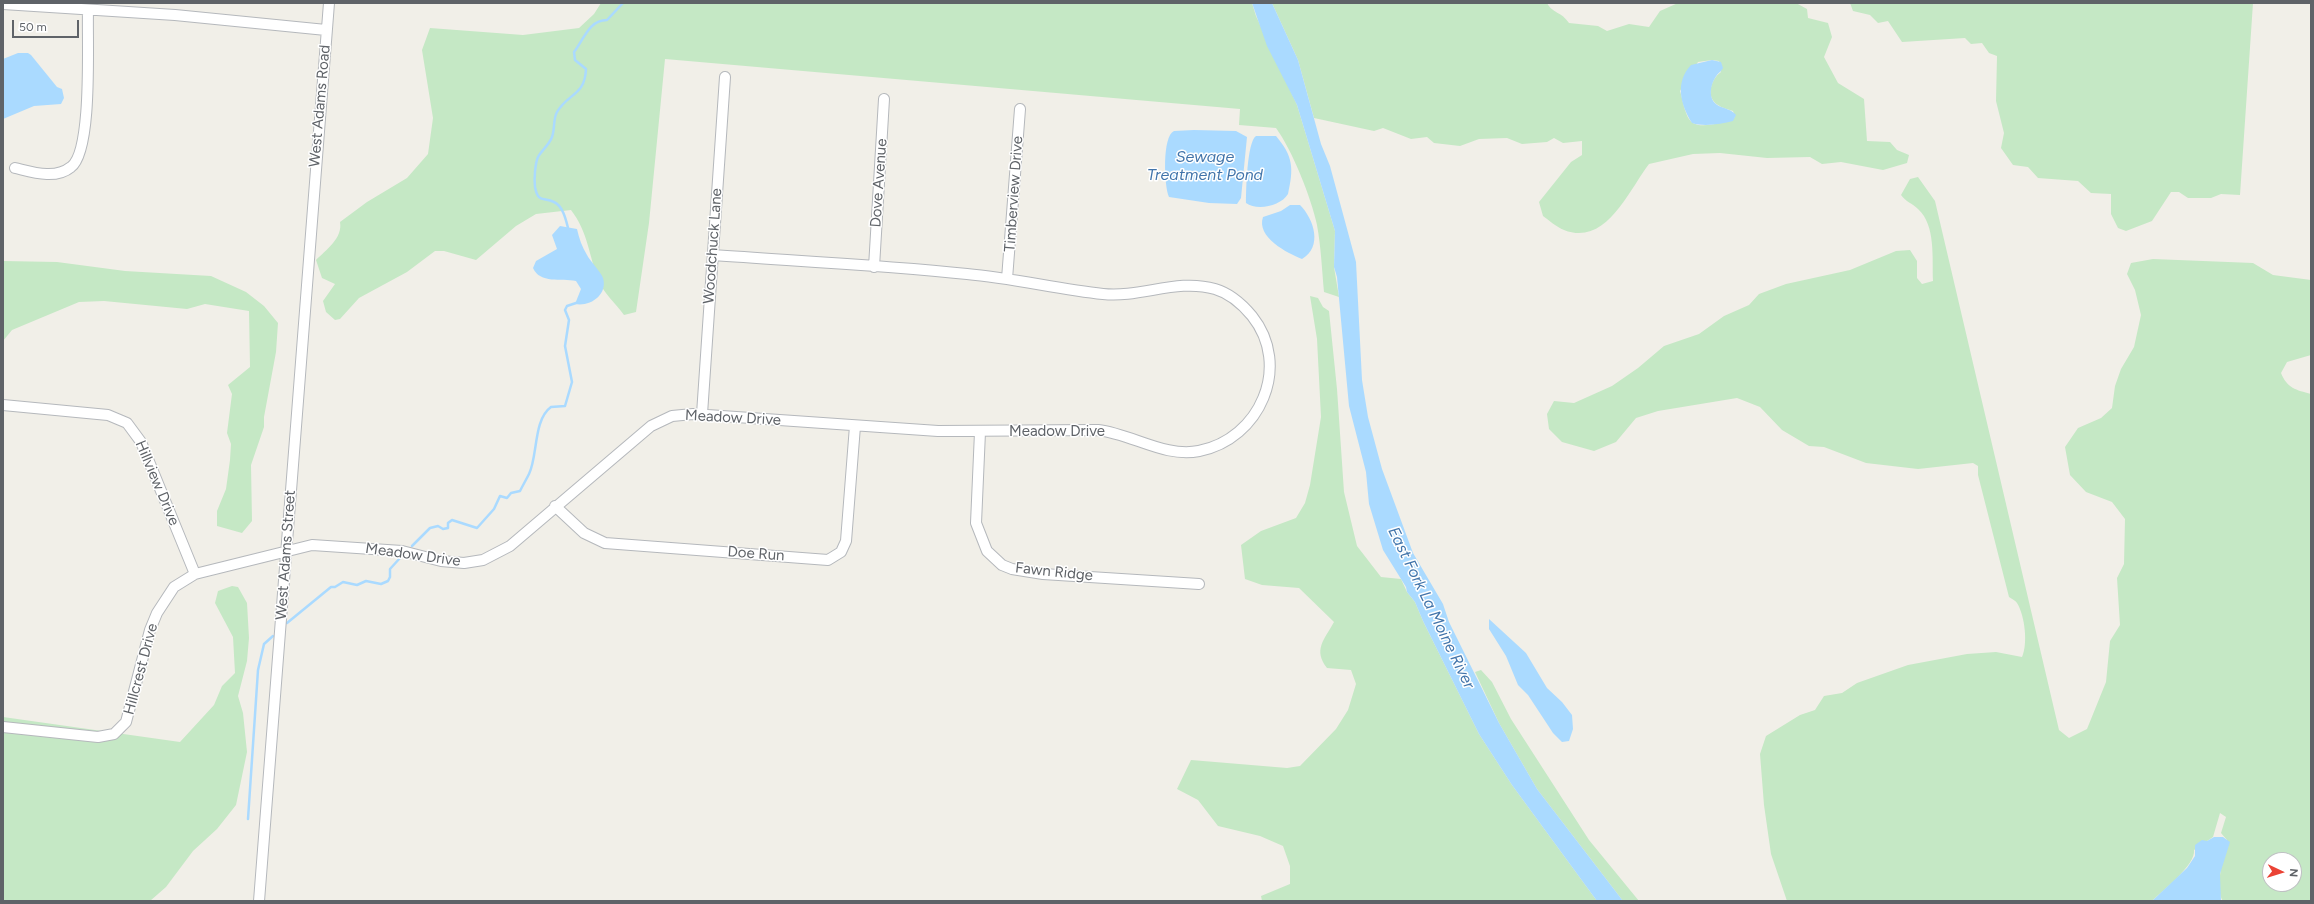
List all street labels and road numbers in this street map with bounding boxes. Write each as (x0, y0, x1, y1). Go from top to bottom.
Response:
street label: West Adams Road (306, 44, 334, 168)
street label: Timberview Drive (1001, 136, 1027, 252)
street label: Dove Avenue (867, 138, 891, 228)
street label: Woodchuck Lane (700, 188, 726, 304)
street label: Meadow Drive (685, 407, 781, 429)
street label: Meadow Drive (1009, 423, 1105, 441)
street label: Hillview Drive (131, 438, 183, 528)
street label: West Adams Street (272, 489, 300, 621)
street label: Meadow Drive (364, 539, 462, 571)
street label: Doe Run (727, 543, 785, 565)
street label: Fawn Ridge (1014, 559, 1094, 585)
street label: Hillcrest Drive (120, 621, 162, 717)

